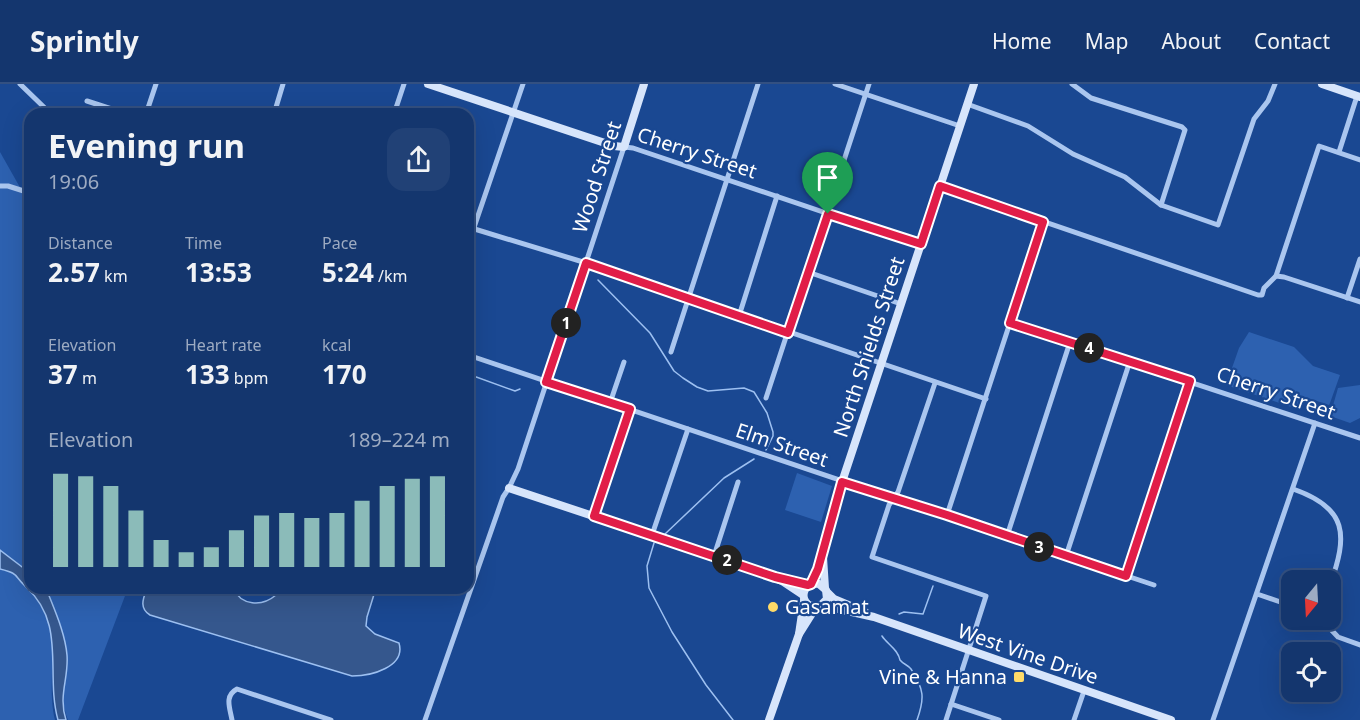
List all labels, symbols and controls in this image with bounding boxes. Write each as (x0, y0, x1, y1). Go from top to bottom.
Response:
text: Sprintly (30, 22, 139, 60)
text: Home (992, 27, 1052, 55)
text: Map (1085, 27, 1128, 55)
text: About (1161, 27, 1221, 55)
text: Contact (1254, 27, 1330, 55)
street label: Wood Street (566, 118, 627, 236)
street label: Cherry Street (634, 121, 760, 185)
text: Evening run (48, 123, 245, 168)
button: share (387, 128, 450, 191)
pin (802, 152, 853, 214)
icon: arrive (811, 161, 844, 194)
text: 19:06 (48, 168, 99, 195)
text: Distance (48, 232, 113, 254)
text: Time (185, 232, 222, 254)
text: Pace (322, 232, 357, 254)
street label: North Shields Street (827, 253, 910, 441)
text: 2.57 (48, 254, 100, 290)
text: 13:53 (185, 254, 252, 290)
text: 5:24 (322, 254, 374, 290)
text: km (100, 265, 128, 287)
text: /km (374, 265, 408, 287)
pin: 1 (551, 308, 581, 338)
text: 1 (561, 312, 571, 334)
pin: 4 (1074, 333, 1104, 363)
text: Elevation (48, 334, 116, 356)
text: Heart rate (185, 334, 261, 356)
text: kcal (322, 334, 351, 356)
text: 4 (1084, 337, 1094, 359)
text: 37 (48, 356, 78, 392)
text: 133 (185, 356, 230, 392)
text: 170 (322, 356, 367, 392)
street label: Cherry Street (1213, 360, 1339, 425)
text: m (78, 367, 97, 389)
text: bpm (230, 367, 268, 389)
street label: Elm Street (732, 416, 832, 473)
text: Elevation (48, 426, 133, 453)
text: 189–224 m (347, 426, 450, 453)
pin: 3 (1024, 532, 1054, 562)
text: 3 (1034, 536, 1044, 558)
pin: 2 (712, 545, 742, 575)
text: 2 (722, 549, 732, 571)
north arrow (1281, 570, 1341, 630)
map controls (1281, 570, 1341, 702)
place label: Gasamat (785, 593, 869, 620)
marker: Gasamat (766, 600, 780, 614)
street label: West Vine Drive (954, 617, 1102, 690)
button: locate (1281, 642, 1341, 702)
place label: Vine & Hanna (879, 663, 1007, 690)
marker: Vine & Hanna (1012, 670, 1026, 684)

